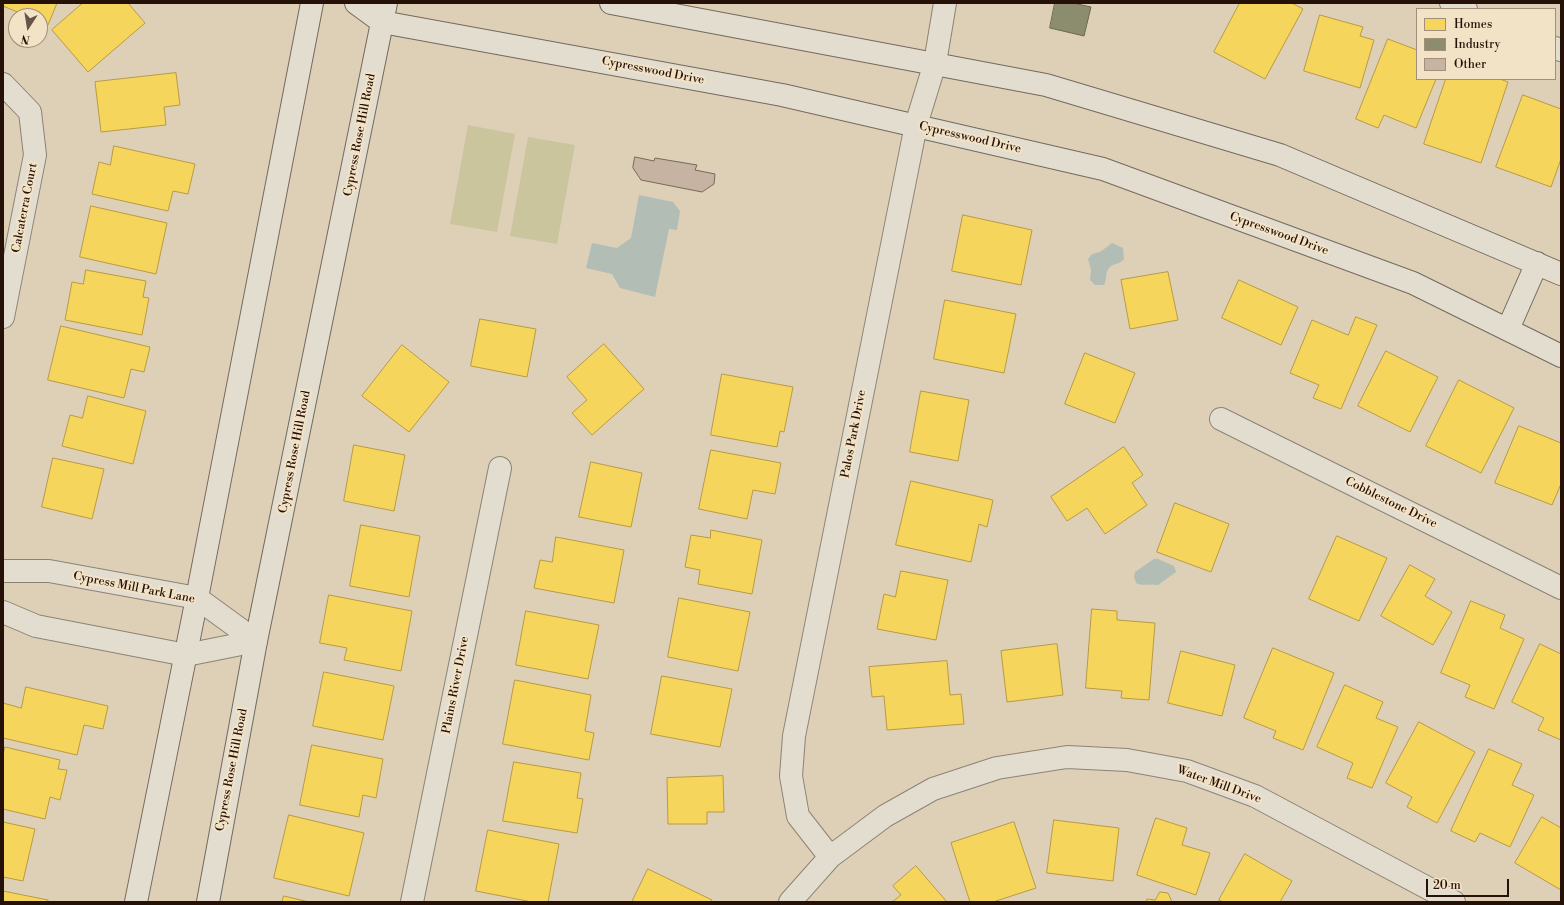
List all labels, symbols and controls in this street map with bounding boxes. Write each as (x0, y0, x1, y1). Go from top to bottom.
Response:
north arrow (8, 8, 48, 48)
legend (1416, 8, 1556, 80)
text: Homes (1454, 17, 1492, 32)
text: N (20, 31, 31, 47)
text: Industry (1454, 37, 1500, 52)
street label: Cypresswood Drive (601, 54, 705, 88)
text: Other (1454, 57, 1486, 72)
street label: Cypress Rose Hill Road (341, 72, 379, 198)
street label: Cypresswood Drive (918, 119, 1022, 157)
street label: Calcaterra Court (9, 162, 41, 254)
street label: Cypresswood Drive (1228, 209, 1330, 259)
street label: Cypress Rose Hill Road (276, 389, 314, 515)
street label: Palos Park Drive (838, 389, 870, 479)
street label: Cobblestone Drive (1343, 474, 1439, 532)
street label: Cypress Mill Park Lane (72, 569, 196, 607)
street label: Plains River Drive (439, 635, 473, 735)
street label: Cypress Rose Hill Road (213, 707, 251, 833)
street label: Water Mill Drive (1175, 763, 1263, 807)
scale bar (1428, 871, 1511, 897)
text: 20 m (1433, 878, 1461, 893)

